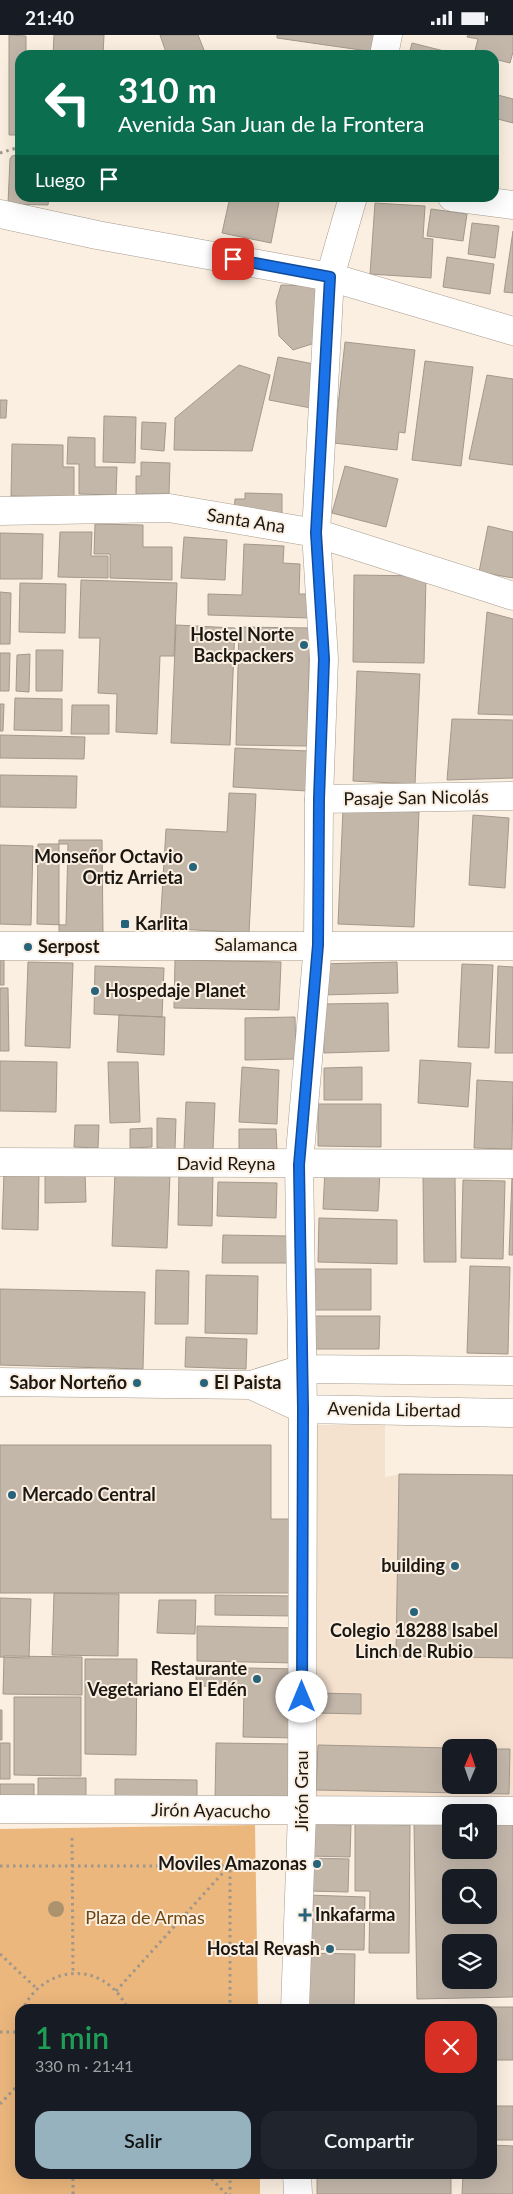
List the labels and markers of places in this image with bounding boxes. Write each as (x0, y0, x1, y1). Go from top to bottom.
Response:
pin (212, 238, 254, 280)
place label: Hostel Norte Backpackers (190, 623, 294, 666)
marker: Hostel Norte Backpackers (298, 639, 310, 651)
place label: Monseñor Octavio Ortiz Arrieta (34, 845, 183, 888)
marker: Monseñor Octavio Ortiz Arrieta (187, 861, 199, 873)
place label: Karlita (135, 912, 188, 934)
marker: Karlita (119, 918, 131, 930)
place label: Serpost (38, 935, 100, 957)
marker: Serpost (22, 941, 34, 953)
place label: Hospedaje Planet (105, 979, 246, 1001)
marker: Hospedaje Planet (89, 985, 101, 997)
place label: Sabor Norteño (9, 1371, 127, 1393)
place label: El Paista (214, 1371, 281, 1393)
marker: Sabor Norteño (131, 1377, 143, 1389)
marker: El Paista (198, 1377, 210, 1389)
place label: Mercado Central (22, 1483, 156, 1505)
marker: Mercado Central (6, 1489, 18, 1501)
place label: building (381, 1554, 445, 1576)
marker: building (449, 1560, 461, 1572)
marker: Colegio 18288 Isabel Linch de Rubio (408, 1606, 420, 1618)
place label: Colegio 18288 Isabel Linch de Rubio (330, 1619, 498, 1662)
place label: Restaurante Vegetariano El Edén (86, 1657, 247, 1700)
marker: Restaurante Vegetariano El Edén (251, 1673, 263, 1685)
place label: Moviles Amazonas (158, 1852, 307, 1874)
marker: Moviles Amazonas (311, 1858, 323, 1870)
place label: Inkafarma (315, 1903, 395, 1925)
marker: Inkafarma (299, 1909, 311, 1921)
place label: Hostal Revash (207, 1937, 320, 1959)
marker: Hostal Revash (324, 1943, 336, 1955)

